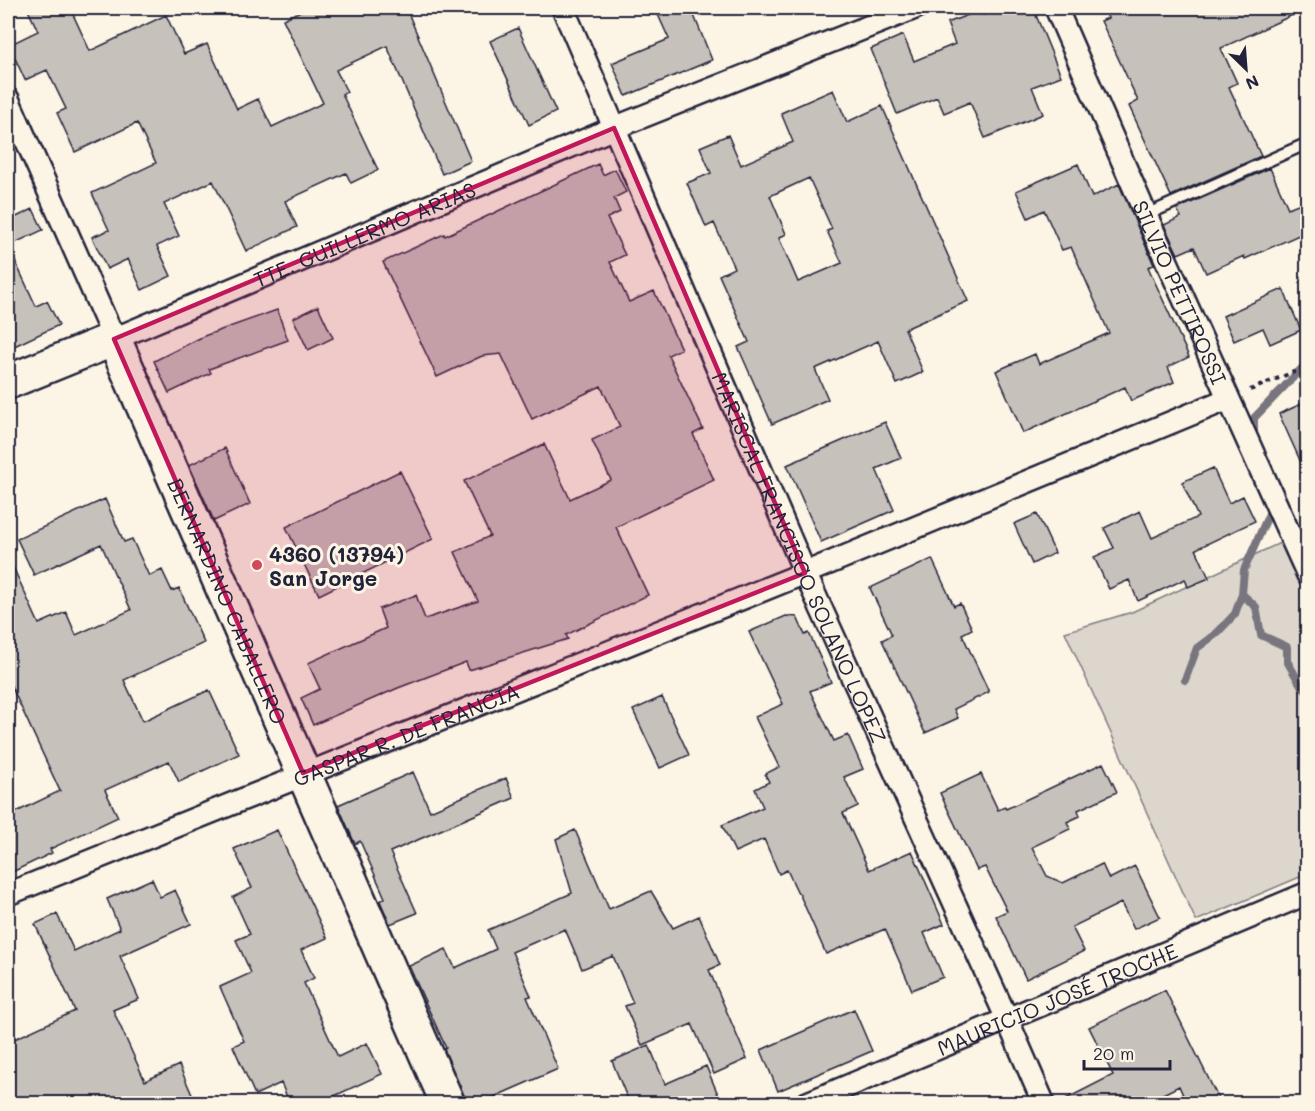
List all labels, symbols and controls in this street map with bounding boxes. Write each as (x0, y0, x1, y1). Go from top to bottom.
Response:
north arrow (1216, 39, 1276, 99)
text: N (1243, 71, 1262, 95)
street label: TTE. GUILLERMO ARIAS (249, 175, 479, 292)
street label: SILVIO PETTIROSSI (1128, 196, 1234, 388)
street label: MARISCAL FRANCISCO SOLANO LOPEZ (707, 367, 893, 747)
street label: BERNARDINO CABALLERO (163, 473, 294, 728)
place label: 4360 (13794) San Jorge (269, 540, 404, 591)
marker: 4360 (13794) San Jorge (250, 558, 264, 572)
street label: GASPAR R. DE FRANCIA (289, 676, 523, 791)
street label: MAURICIO JOSÉ TROCHE (932, 936, 1181, 1061)
scale bar (1084, 1033, 1170, 1071)
text: 20 m (1093, 1041, 1134, 1065)

